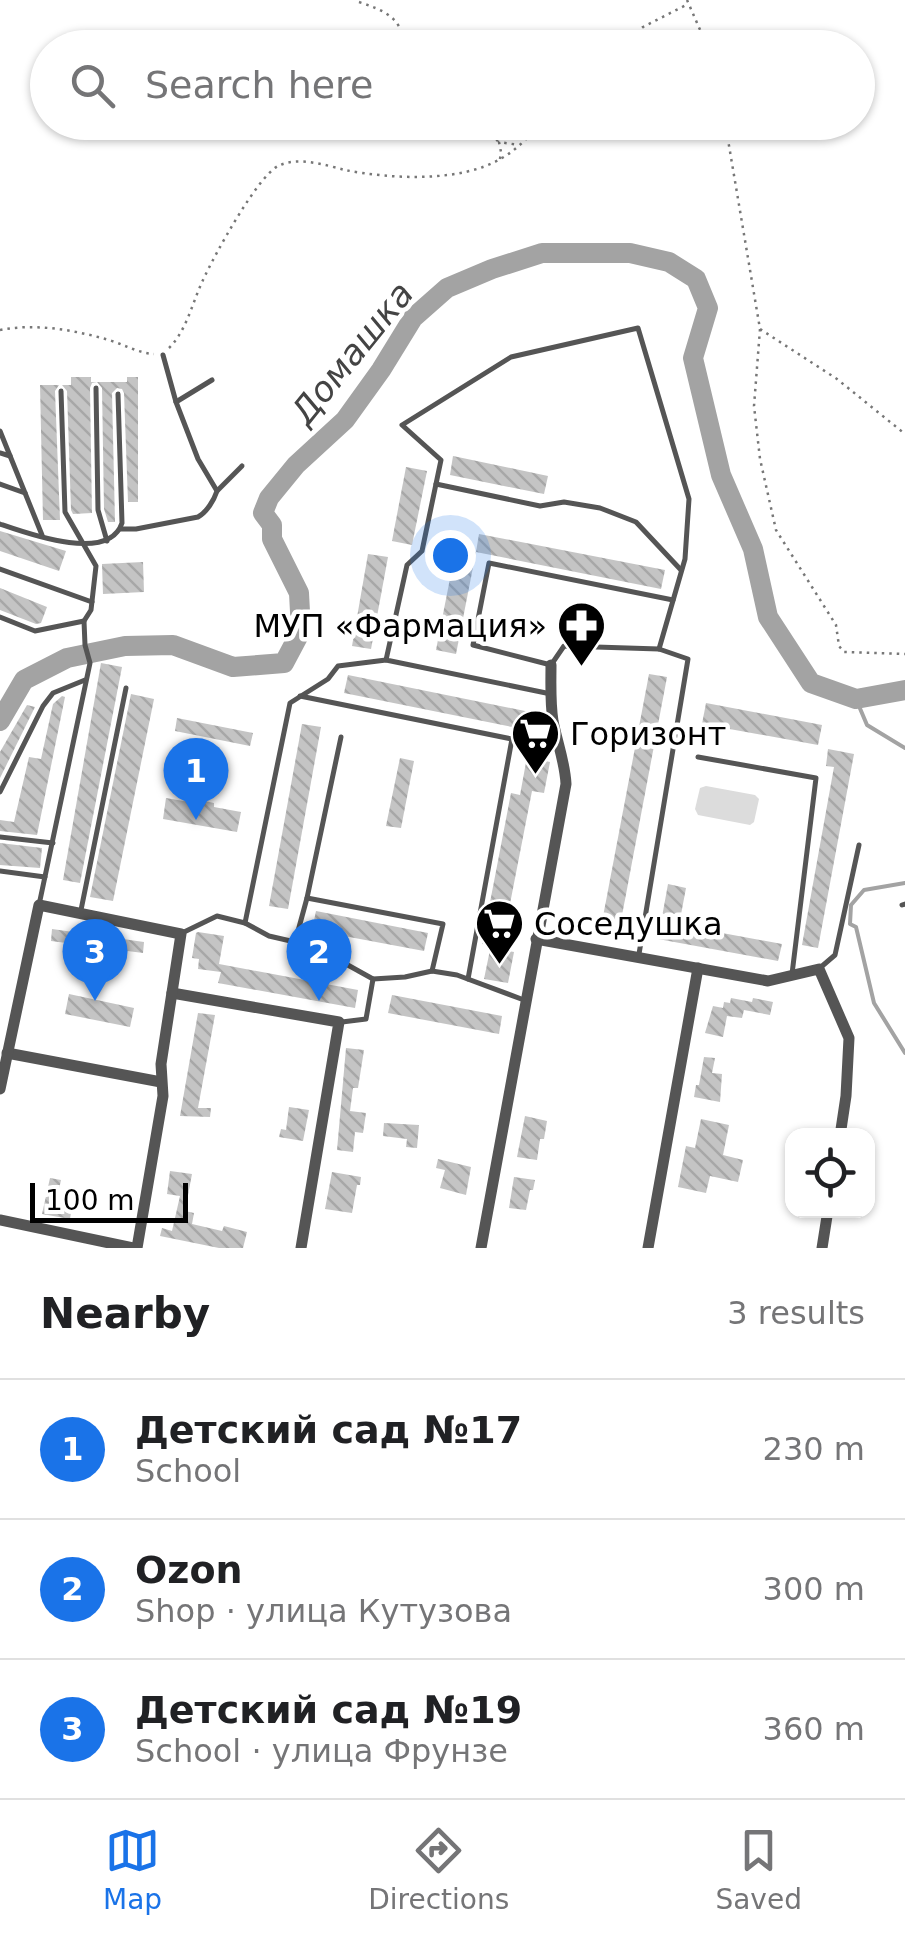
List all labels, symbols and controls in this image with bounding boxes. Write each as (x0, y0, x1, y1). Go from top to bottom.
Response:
search box (30, 30, 875, 140)
icon: search (65, 58, 120, 113)
text: Search here (145, 63, 373, 107)
water label: Домашка (281, 274, 421, 434)
your location (425, 530, 476, 581)
pharmacy icon: МУП «Фармация» (556, 600, 608, 668)
place label: МУП «Фармация» (253, 607, 547, 645)
supermarket icon: Горизонт (509, 708, 561, 776)
place label: Горизонт (570, 715, 726, 753)
pin: 1 (164, 738, 228, 820)
supermarket icon: Соседушка (473, 898, 525, 966)
place label: Соседушка (534, 905, 722, 943)
pin: 3 (62, 918, 128, 1001)
pin: 2 (286, 918, 352, 1001)
map controls (785, 1128, 875, 1218)
button: locate (785, 1128, 875, 1218)
scale bar (30, 1178, 188, 1222)
text: 100 m (45, 1184, 135, 1217)
text: Nearby (40, 1289, 210, 1338)
text: 3 results (727, 1294, 865, 1332)
text: Детский сад №17 (135, 1408, 522, 1452)
text: 1 (61, 1430, 84, 1468)
text: 230 m (763, 1430, 865, 1468)
text: School (135, 1452, 241, 1490)
text: Ozon (135, 1548, 243, 1592)
text: 2 (61, 1570, 84, 1608)
text: 300 m (763, 1570, 865, 1608)
text: Shop · улица Кутузова (135, 1592, 512, 1630)
text: Детский сад №19 (135, 1688, 522, 1732)
text: 3 (61, 1710, 84, 1748)
text: 360 m (763, 1710, 865, 1748)
text: School · улица Фрунзе (135, 1732, 508, 1770)
tab: Map (103, 1823, 162, 1916)
tab: Directions (368, 1823, 509, 1916)
tab: Saved (715, 1823, 802, 1916)

